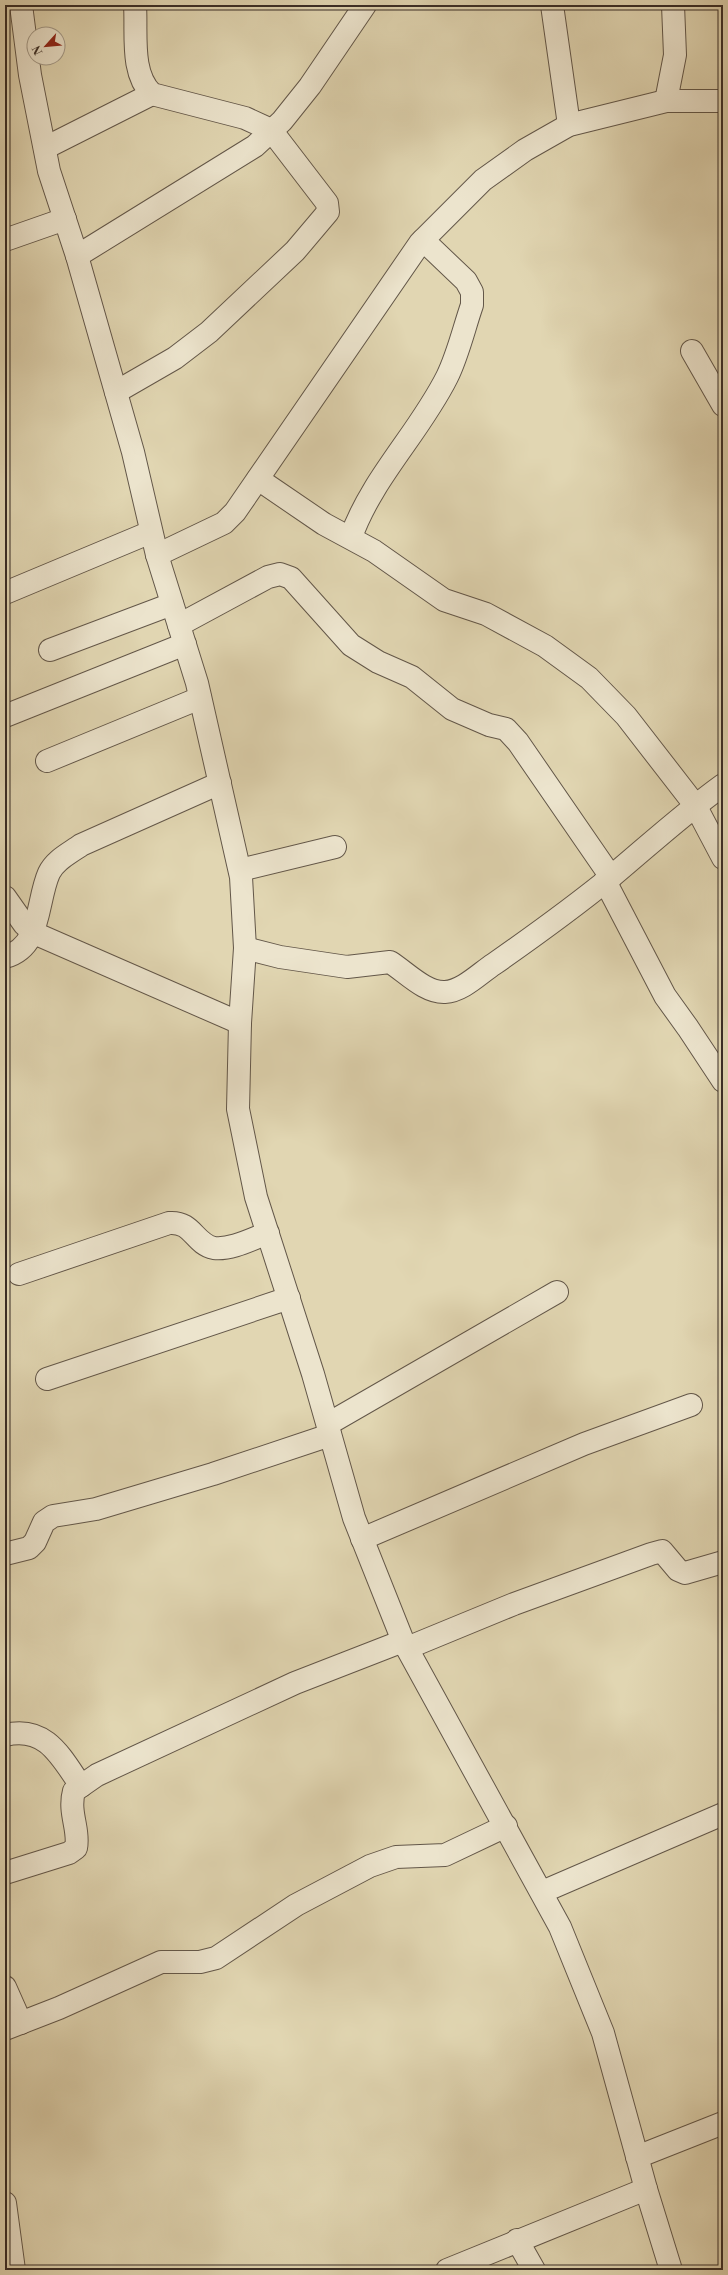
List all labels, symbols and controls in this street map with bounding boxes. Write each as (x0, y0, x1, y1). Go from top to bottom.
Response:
north arrow (26, 26, 66, 66)
text: N (30, 43, 46, 57)

